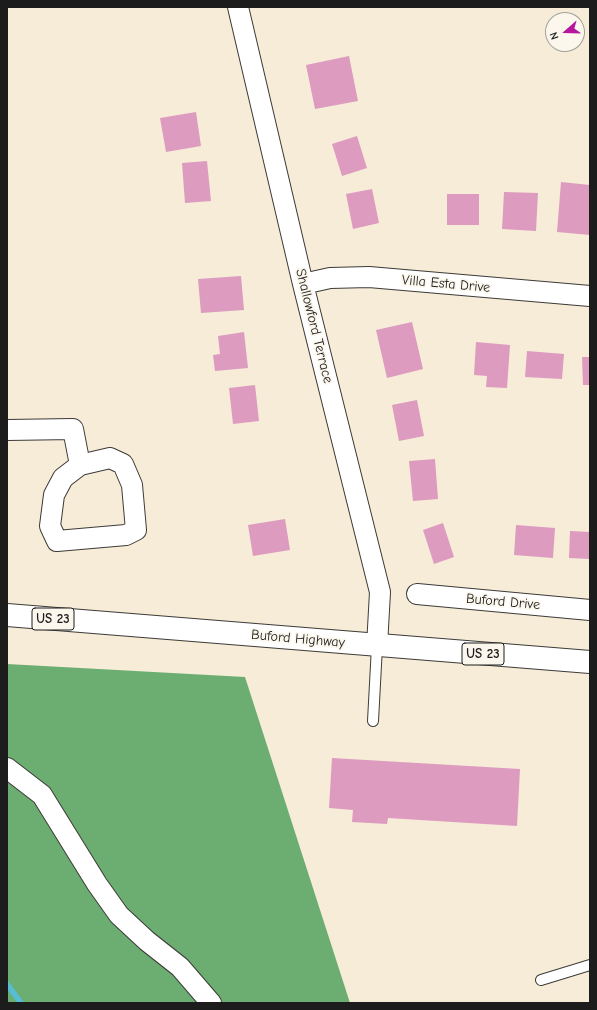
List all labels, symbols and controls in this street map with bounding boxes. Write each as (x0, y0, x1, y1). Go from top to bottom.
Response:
north arrow (545, 12, 585, 52)
text: N (547, 30, 562, 42)
street label: Shallowford Terrace (292, 267, 336, 385)
street label: Villa Esta Drive (401, 272, 491, 296)
street label: Buford Drive (465, 590, 541, 614)
road number: US 23 (32, 608, 74, 630)
street label: Buford Highway (250, 627, 346, 651)
road number: US 23 (462, 643, 504, 665)

